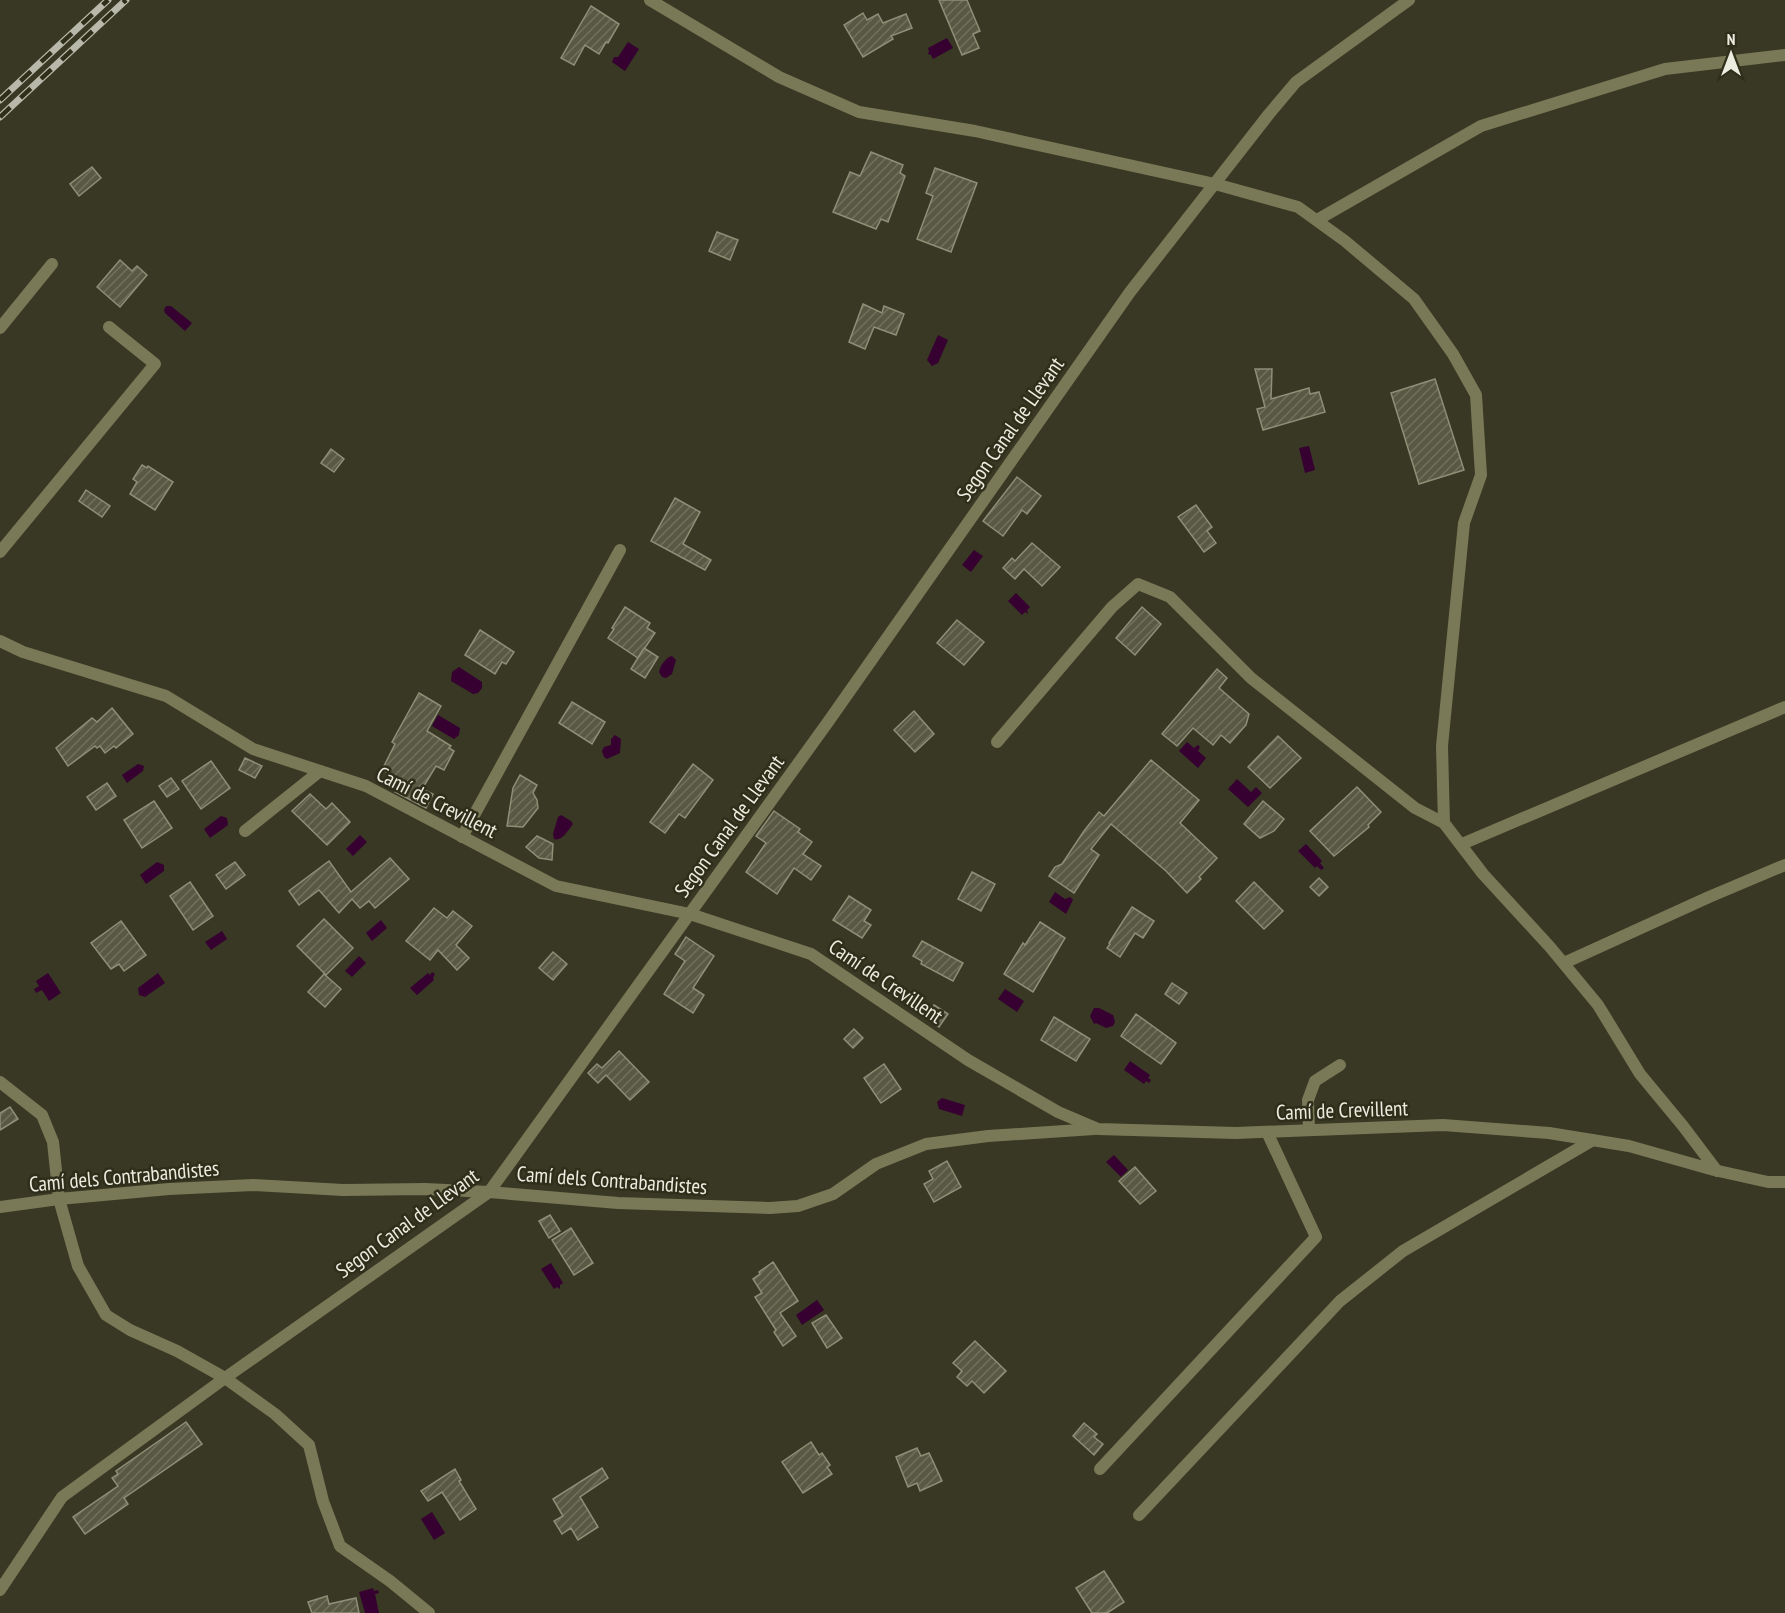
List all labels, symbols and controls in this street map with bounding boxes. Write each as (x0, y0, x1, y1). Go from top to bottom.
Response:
north arrow (1701, 24, 1761, 84)
text: N (1727, 29, 1735, 49)
street label: Segon Canal de Llevant (950, 352, 1070, 506)
street label: Segon Canal de Llevant (668, 749, 790, 903)
street label: Camí de Crevillent (372, 760, 502, 844)
street label: Camí de Crevillent (824, 933, 949, 1029)
street label: Camí de Crevillent (1275, 1094, 1409, 1126)
street label: Camí dels Contrabandistes (28, 1154, 220, 1198)
street label: Camí dels Contrabandistes (516, 1160, 708, 1200)
street label: Segon Canal de Llevant (330, 1162, 484, 1284)

